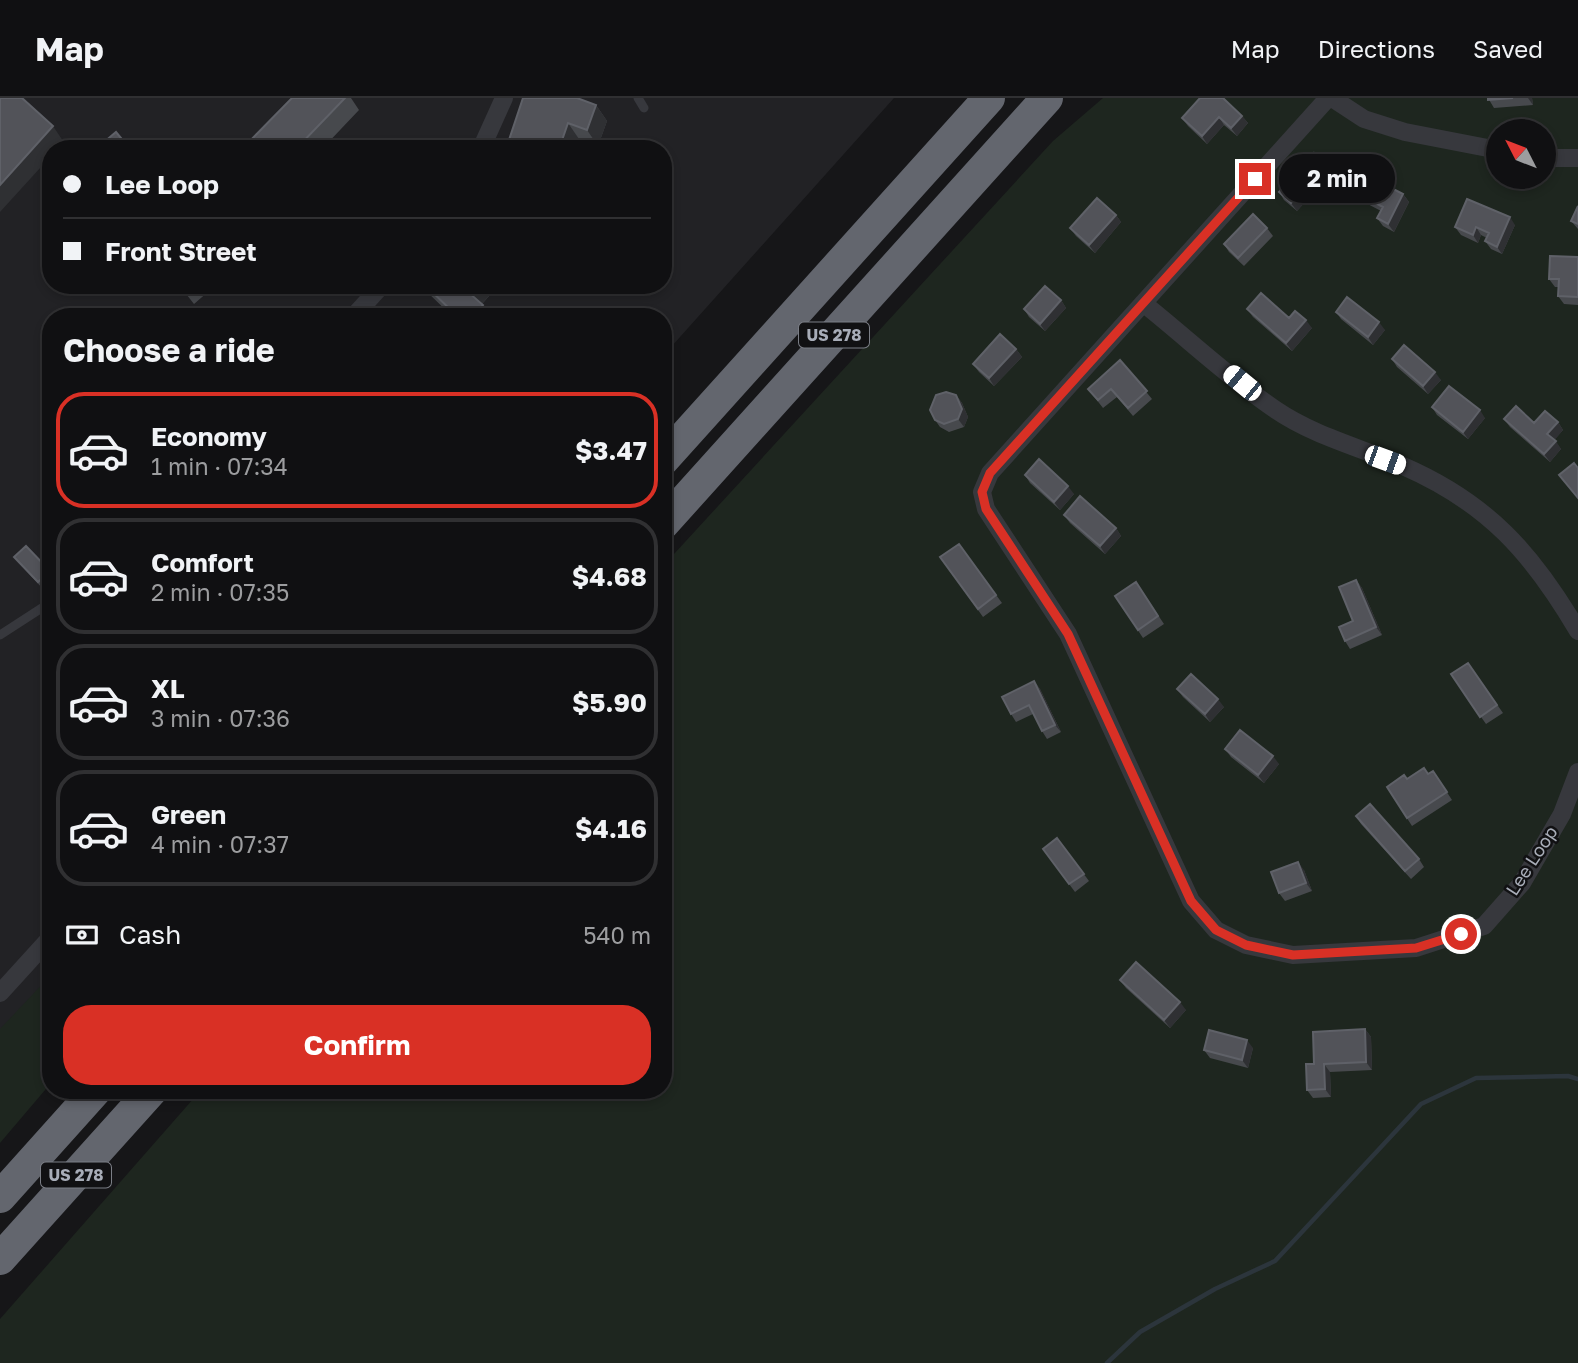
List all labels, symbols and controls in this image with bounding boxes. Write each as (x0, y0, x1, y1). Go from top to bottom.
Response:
text: Map (35, 29, 104, 68)
text: Map (1231, 34, 1280, 63)
text: Directions (1318, 34, 1435, 63)
text: Saved (1473, 34, 1543, 63)
north arrow (1486, 119, 1556, 189)
map controls (1486, 119, 1556, 189)
callout: 2 min (1280, 154, 1395, 204)
route end (1239, 163, 1271, 195)
text: 2 min (1307, 164, 1367, 192)
text: Lee Loop (105, 169, 219, 200)
text: Front Street (105, 236, 257, 267)
road number: US 278 (799, 322, 869, 347)
text: Choose a ride (63, 331, 275, 369)
car (1220, 362, 1265, 404)
icon: car (67, 419, 130, 482)
text: Economy (151, 421, 267, 452)
text: $3.47 (575, 435, 647, 466)
car (1362, 443, 1409, 477)
text: 1 min · 07:34 (151, 452, 288, 480)
icon: car (67, 545, 130, 608)
text: Comfort (151, 547, 254, 578)
text: $4.68 (572, 561, 647, 592)
text: 2 min · 07:35 (151, 578, 289, 606)
icon: car (67, 671, 130, 734)
text: XL (151, 673, 185, 704)
text: $5.90 (572, 687, 647, 718)
text: 3 min · 07:36 (151, 704, 290, 732)
icon: car (67, 797, 130, 860)
text: Green (151, 799, 226, 830)
text: $4.16 (575, 813, 647, 844)
street label: Lee Loop (1501, 822, 1562, 899)
text: 4 min · 07:37 (151, 830, 289, 858)
icon: cash (63, 916, 101, 954)
route start (1445, 918, 1477, 950)
text: Cash (119, 919, 181, 950)
text: 540 m (583, 921, 651, 949)
button: Confirm (63, 1005, 651, 1085)
road number: US 278 (41, 1162, 111, 1188)

